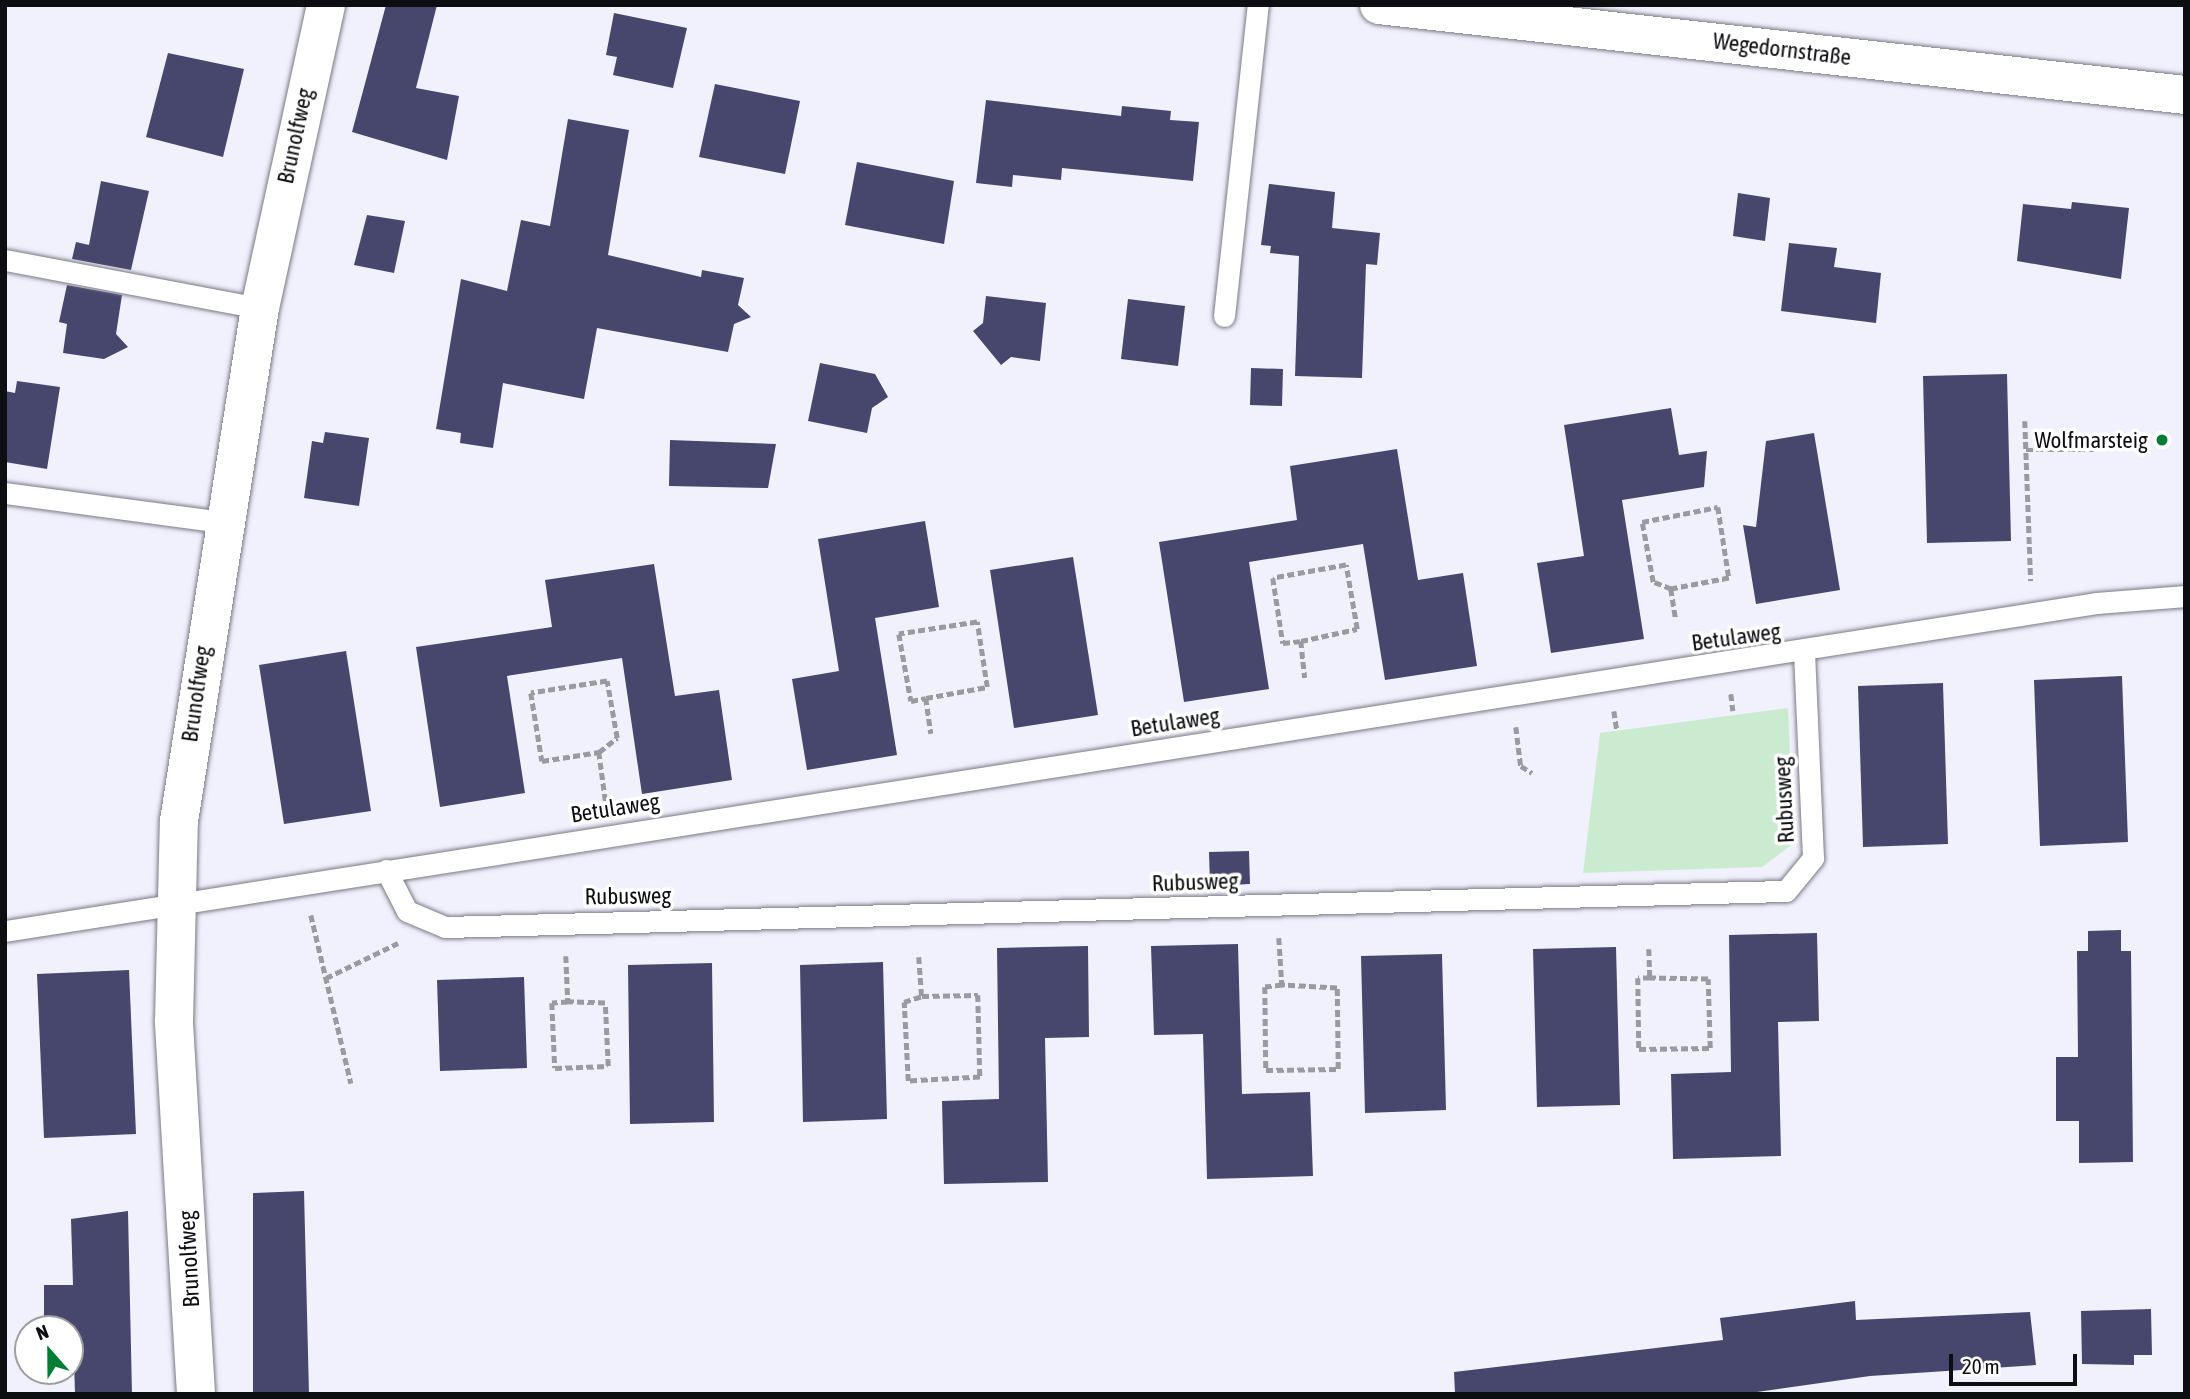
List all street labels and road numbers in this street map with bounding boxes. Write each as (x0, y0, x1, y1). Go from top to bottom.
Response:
street label: Wegedornstraße (1711, 27, 1853, 71)
street label: Brunolfweg (271, 86, 319, 186)
street label: Betulaweg (1690, 617, 1782, 657)
street label: Brunolfweg (176, 644, 216, 744)
street label: Betulaweg (1129, 701, 1221, 743)
street label: Rubusweg (1768, 756, 1800, 844)
street label: Betulaweg (569, 787, 661, 829)
street label: Rubusweg (1151, 867, 1239, 897)
street label: Rubusweg (584, 881, 672, 911)
street label: Brunolfweg (173, 1210, 205, 1308)

